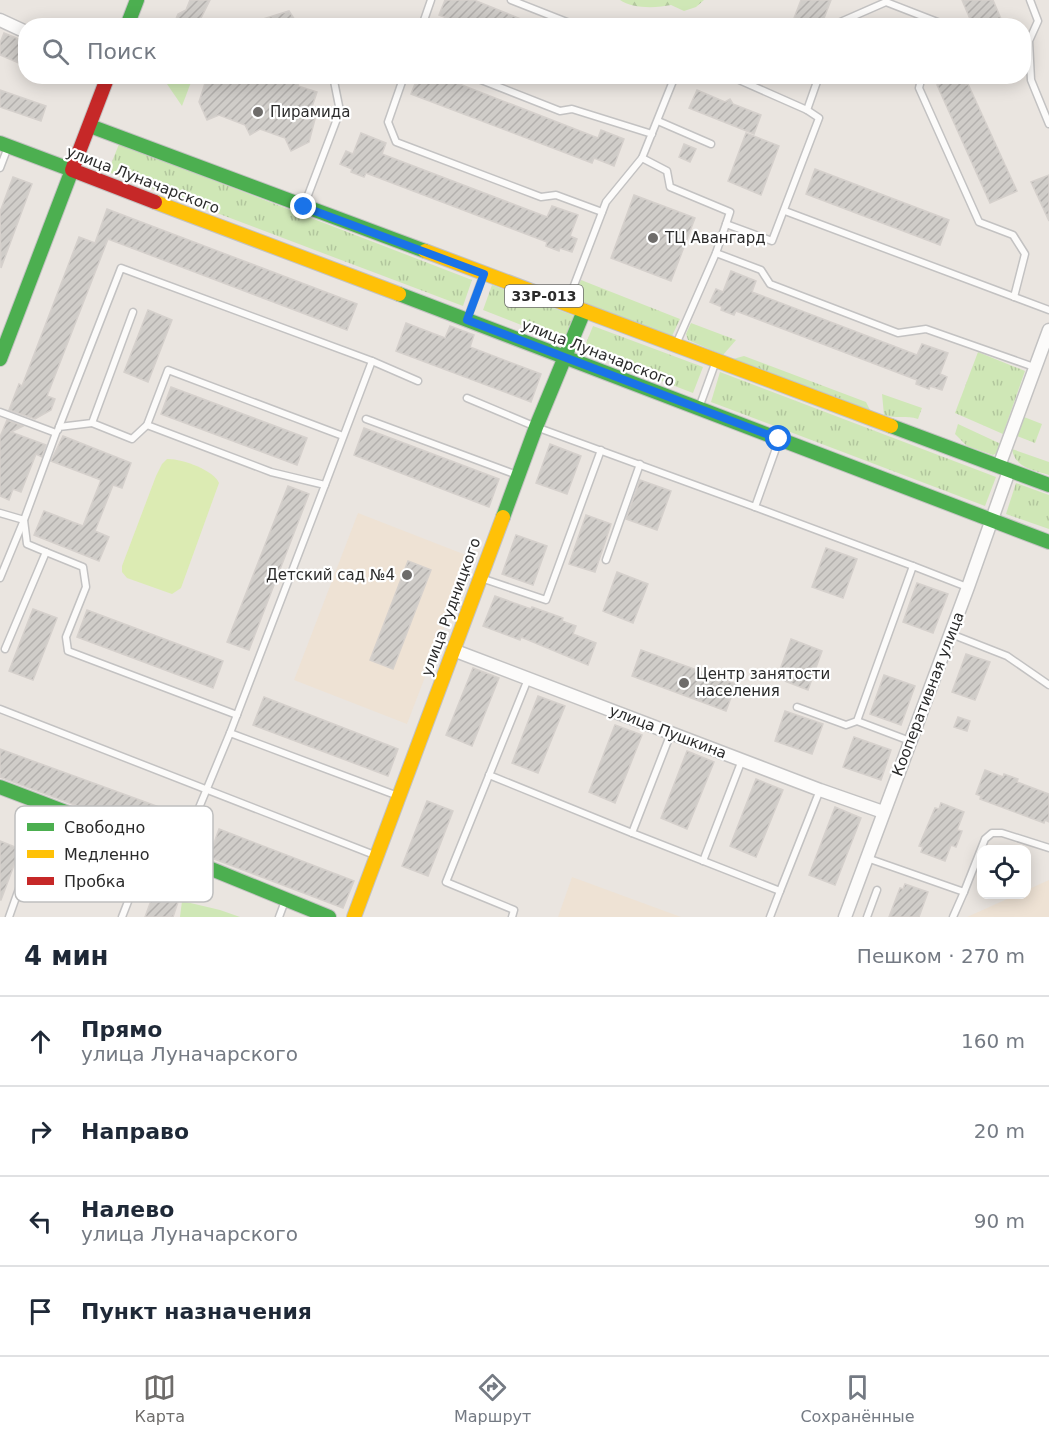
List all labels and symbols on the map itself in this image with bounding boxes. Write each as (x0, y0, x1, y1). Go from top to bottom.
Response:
place label: Пирамида (270, 103, 350, 121)
marker: Пирамида (251, 105, 265, 119)
street label: улица Луначарского (64, 142, 222, 218)
route end (290, 193, 316, 219)
place label: ТЦ Авангард (664, 229, 766, 247)
marker: ТЦ Авангард (646, 231, 660, 245)
road number: 33Р-013 (505, 285, 583, 307)
street label: улица Луначарского (519, 315, 677, 391)
route start (765, 425, 791, 451)
street label: улица Рудницкого (418, 535, 484, 679)
place label: Детский сад №4 (266, 566, 395, 584)
marker: Детский сад №4 (400, 568, 414, 582)
street label: Кооперативная улица (888, 609, 968, 779)
place label: Центр занятости населения (696, 665, 830, 700)
marker: Центр занятости населения (677, 676, 691, 690)
street label: улица Пушкина (607, 701, 729, 763)
legend (15, 806, 213, 902)
text: Свободно (64, 818, 145, 837)
text: Медленно (64, 845, 150, 864)
text: Пробка (64, 872, 125, 891)

